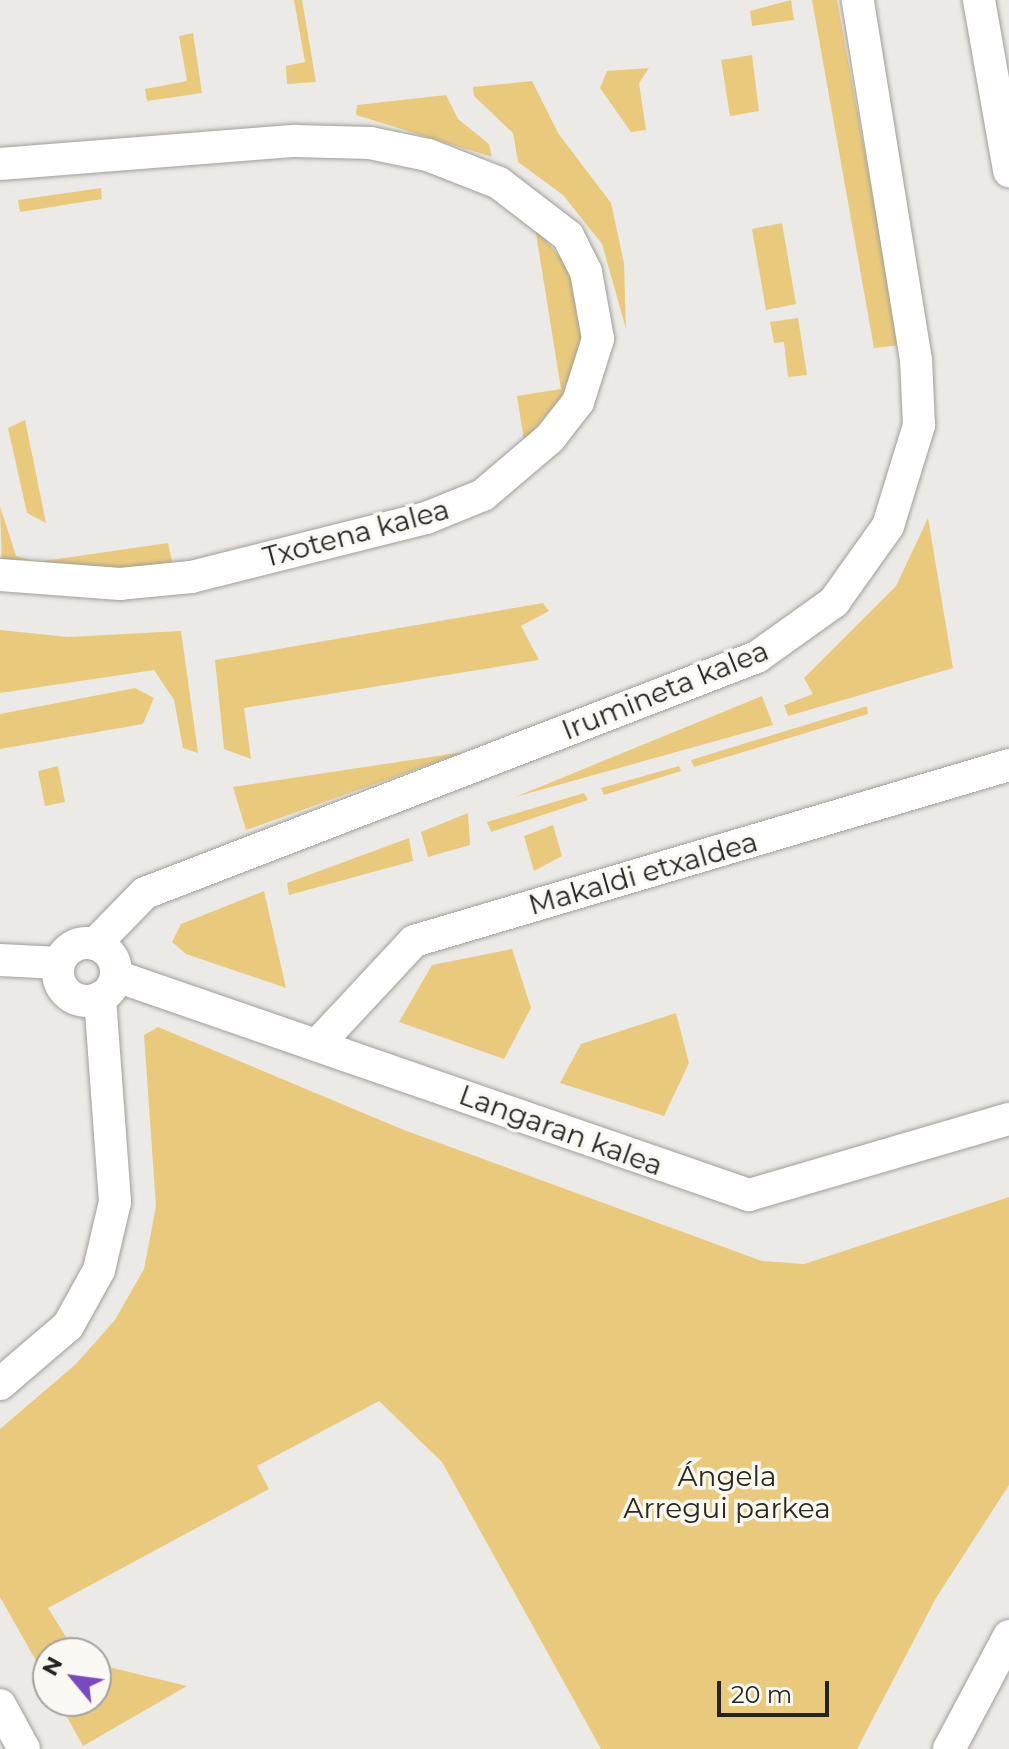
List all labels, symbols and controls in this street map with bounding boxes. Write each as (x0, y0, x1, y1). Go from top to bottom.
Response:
street label: Txotena kalea (259, 492, 453, 574)
street label: Irumineta kalea (557, 633, 773, 747)
street label: Makaldi etxaldea (525, 824, 761, 922)
street label: Langaran kalea (455, 1078, 667, 1182)
park label: Ángela Arregui parkea (623, 1459, 831, 1525)
north arrow (32, 1637, 112, 1717)
text: N (36, 1652, 68, 1680)
scale bar (721, 1665, 833, 1715)
text: 20 m (731, 1680, 792, 1709)

